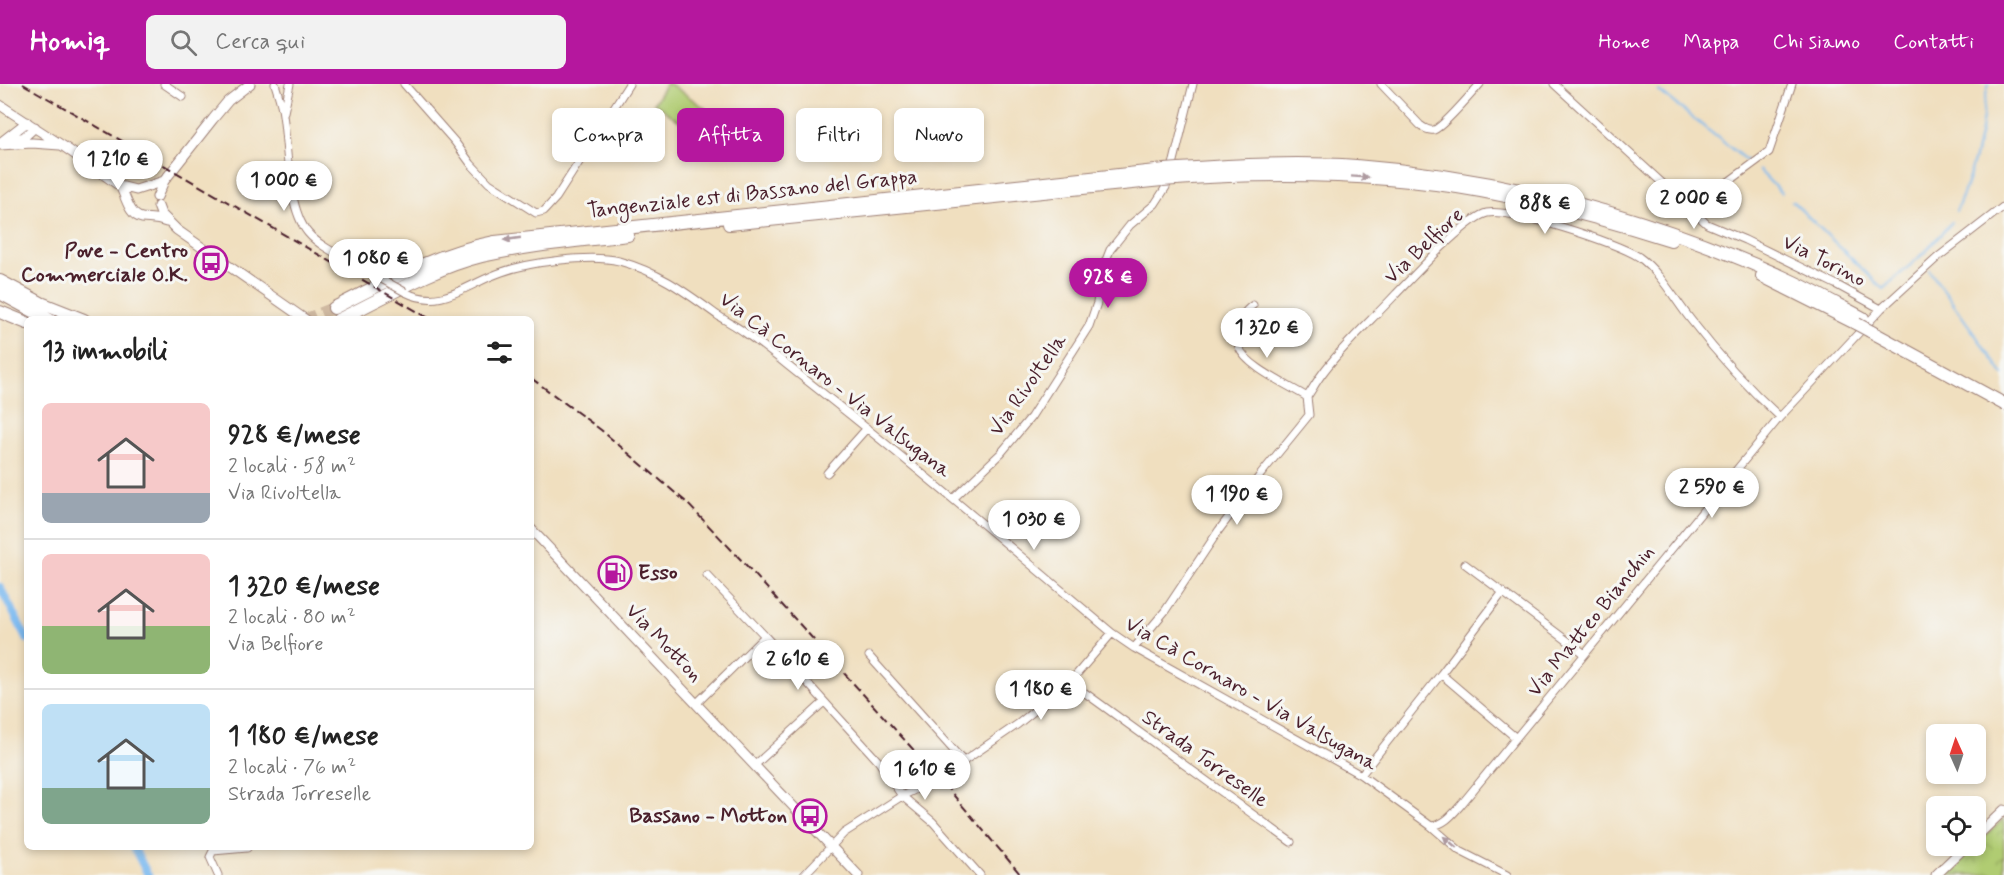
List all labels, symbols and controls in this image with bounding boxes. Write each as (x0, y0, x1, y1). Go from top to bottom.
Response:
search box (146, 15, 566, 69)
text: Homiq (30, 24, 110, 61)
icon: search (167, 26, 200, 59)
text: Cerca qui (215, 28, 305, 56)
text: Home (1598, 28, 1650, 56)
text: Mappa (1683, 28, 1739, 56)
text: Chi siamo (1772, 28, 1860, 56)
text: Contatti (1893, 28, 1974, 56)
chip: Compra (552, 108, 665, 162)
chip: Affitta (677, 108, 784, 162)
chip: Filtri (796, 108, 882, 162)
chip: Nuovo (894, 108, 984, 162)
pin: 1 210 € (63, 140, 173, 191)
text: 1 210 € (87, 146, 149, 173)
pin: 1 000 € (229, 161, 339, 212)
street label: Tangenziale est di Bassano del Grappa (586, 163, 919, 226)
text: 1 000 € (250, 167, 318, 194)
one-way arrow (1350, 173, 1369, 182)
pin: 2 000 € (1639, 179, 1749, 230)
pin: 888 € (1503, 184, 1587, 235)
text: 2 000 € (1660, 185, 1728, 212)
text: 888 € (1519, 190, 1571, 217)
street label: Via Belfiore (1378, 202, 1470, 290)
street label: Via Torino (1778, 228, 1870, 294)
one-way arrow (503, 235, 522, 244)
place label: Pove - Centro Commerciale O.K. (21, 237, 188, 289)
pin: 1 080 € (321, 239, 431, 290)
bus stop icon: Pove - Centro Commerciale O.K. (193, 245, 229, 281)
text: 1 080 € (343, 245, 409, 272)
pin: 928 € (1066, 258, 1150, 309)
text: 928 € (1083, 264, 1133, 291)
street label: Via Cà Cornaro - Via Valsugana (713, 286, 957, 485)
pin: 1 320 € (1212, 308, 1322, 359)
text: 1 320 € (1235, 314, 1299, 341)
street label: Via Rivoltella (983, 328, 1074, 442)
text: 13 immobili (42, 335, 168, 369)
icon: filters (483, 336, 516, 369)
text: 928 €/mese (228, 419, 361, 453)
icon: home (90, 427, 162, 499)
text: 2 locali · 58 m² (228, 453, 356, 480)
pin: 2 590 € (1657, 468, 1767, 519)
text: 2 590 € (1679, 474, 1745, 501)
pin: 1 190 € (1182, 475, 1292, 526)
text: Via Rivoltella (228, 480, 341, 507)
text: 1 190 € (1205, 481, 1269, 508)
pin: 1 030 € (979, 500, 1089, 551)
text: 1 030 € (1002, 506, 1066, 533)
street label: Via Matteo Bianchin (1521, 539, 1661, 703)
fuel station icon: Esso (597, 555, 633, 591)
place label: Esso (638, 559, 678, 587)
text: 1 320 €/mese (228, 570, 380, 604)
icon: home (90, 578, 162, 650)
street label: Via Motton (619, 597, 709, 689)
text: 2 locali · 80 m² (228, 604, 356, 631)
street label: Via Cà Cornaro - Via Valsugana (1120, 610, 1383, 778)
text: Via Belfiore (228, 631, 323, 658)
pin: 2 610 € (743, 640, 853, 691)
text: 2 610 € (766, 646, 830, 673)
pin: 1 180 € (986, 670, 1096, 721)
text: 1 180 € (1009, 676, 1073, 703)
street label: Strada Torreselle (1136, 704, 1274, 815)
text: 1 180 €/mese (228, 720, 379, 754)
north arrow (1926, 724, 1986, 784)
map controls (1926, 724, 1986, 856)
icon: home (90, 728, 162, 800)
pin: 1 610 € (870, 750, 980, 801)
text: 2 locali · 76 m² (228, 754, 356, 781)
text: 1 610 € (894, 756, 956, 783)
text: Strada Torreselle (228, 781, 371, 808)
button: locate (1926, 796, 1986, 856)
bus stop icon: Bassano - Motton (792, 798, 828, 834)
place label: Bassano - Motton (629, 802, 787, 830)
one-way arrow (1442, 835, 1458, 848)

